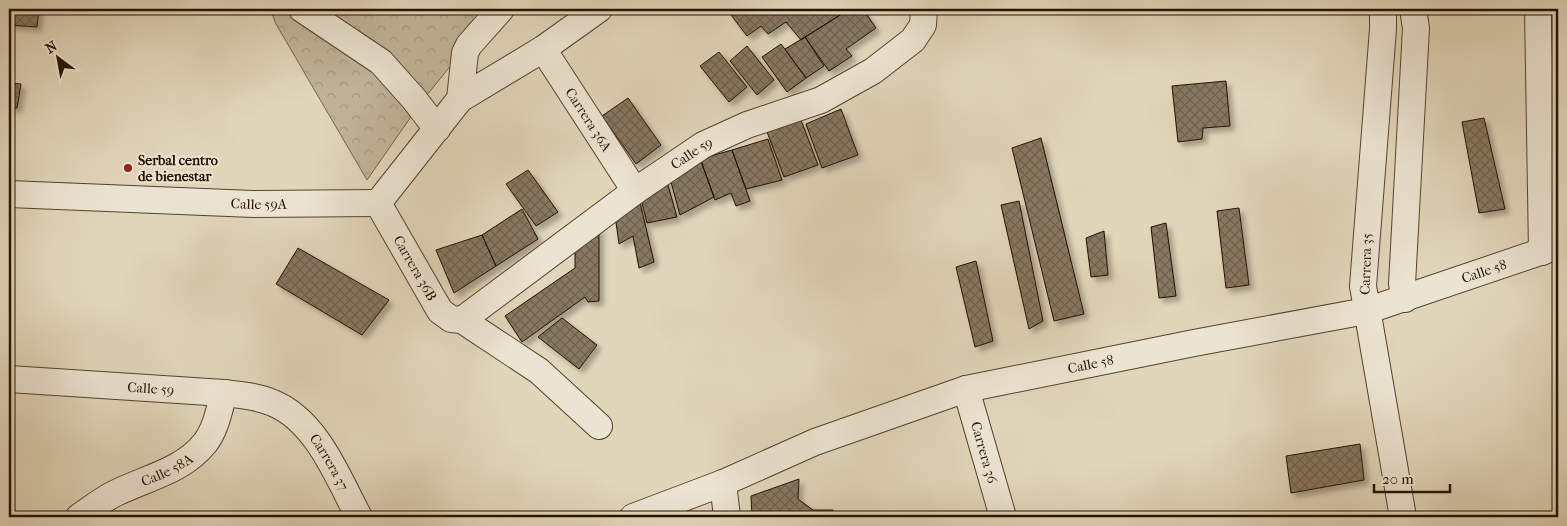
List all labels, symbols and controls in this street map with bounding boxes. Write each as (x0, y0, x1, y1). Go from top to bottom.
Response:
north arrow (32, 32, 82, 82)
text: N (42, 37, 61, 57)
street label: Carrera 36A (562, 84, 616, 155)
street label: Calle 59 (667, 133, 715, 173)
place label: Serbal centro de bienestar (138, 152, 218, 185)
marker: Serbal centro de bienestar (122, 162, 134, 174)
street label: Calle 59A (230, 195, 288, 213)
street label: Carrera 36B (390, 232, 441, 304)
street label: Carrera 35 (1356, 233, 1376, 295)
street label: Calle 58 (1459, 256, 1509, 287)
street label: Calle 58 (1066, 351, 1115, 377)
street label: Calle 59 (127, 378, 175, 398)
street label: Carrera 36 (967, 420, 1001, 486)
street label: Carrera 37 (306, 430, 353, 493)
street label: Calle 58A (139, 449, 197, 490)
scale bar (1374, 461, 1451, 493)
text: 20 m (1382, 470, 1414, 488)

